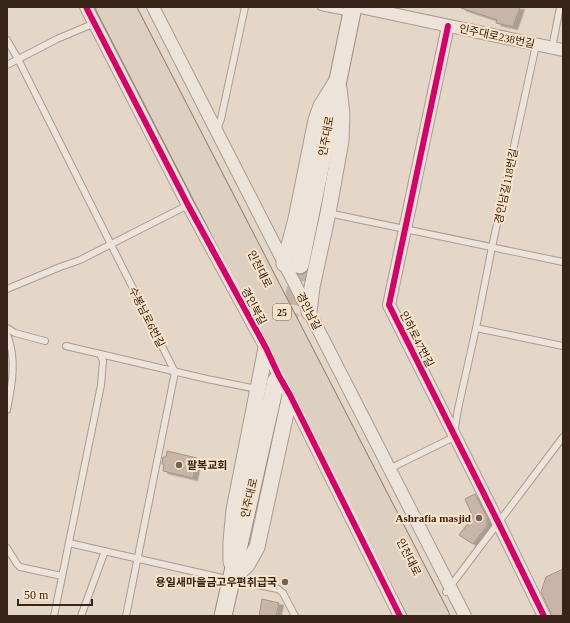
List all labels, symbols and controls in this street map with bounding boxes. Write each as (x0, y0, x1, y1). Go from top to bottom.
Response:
street label: 인주대로238번길 (458, 22, 536, 50)
street label: 인주대로 (316, 115, 336, 157)
street label: 경인남길118번길 (492, 147, 520, 225)
street label: 인천대로 (245, 248, 275, 290)
street label: 수봉남로6번길 (127, 285, 167, 349)
street label: 경인북길 (239, 285, 269, 327)
street label: 경인남길 (294, 290, 324, 332)
road number: 25 (273, 304, 291, 320)
street label: 인하로47번길 (398, 309, 436, 369)
place label: 팔복교회 (187, 459, 227, 471)
marker: 팔복교회 (174, 460, 184, 470)
street label: 인주대로 (239, 477, 259, 519)
place label: Ashrafia masjid (396, 512, 471, 524)
marker: Ashrafia masjid (474, 513, 484, 523)
street label: 인천대로 (394, 536, 424, 578)
place label: 용일새마을금고우편취급국 (156, 576, 277, 588)
marker: 용일새마을금고우편취급국 (280, 577, 290, 587)
scale bar (18, 581, 92, 607)
text: 50 m (24, 588, 49, 602)

